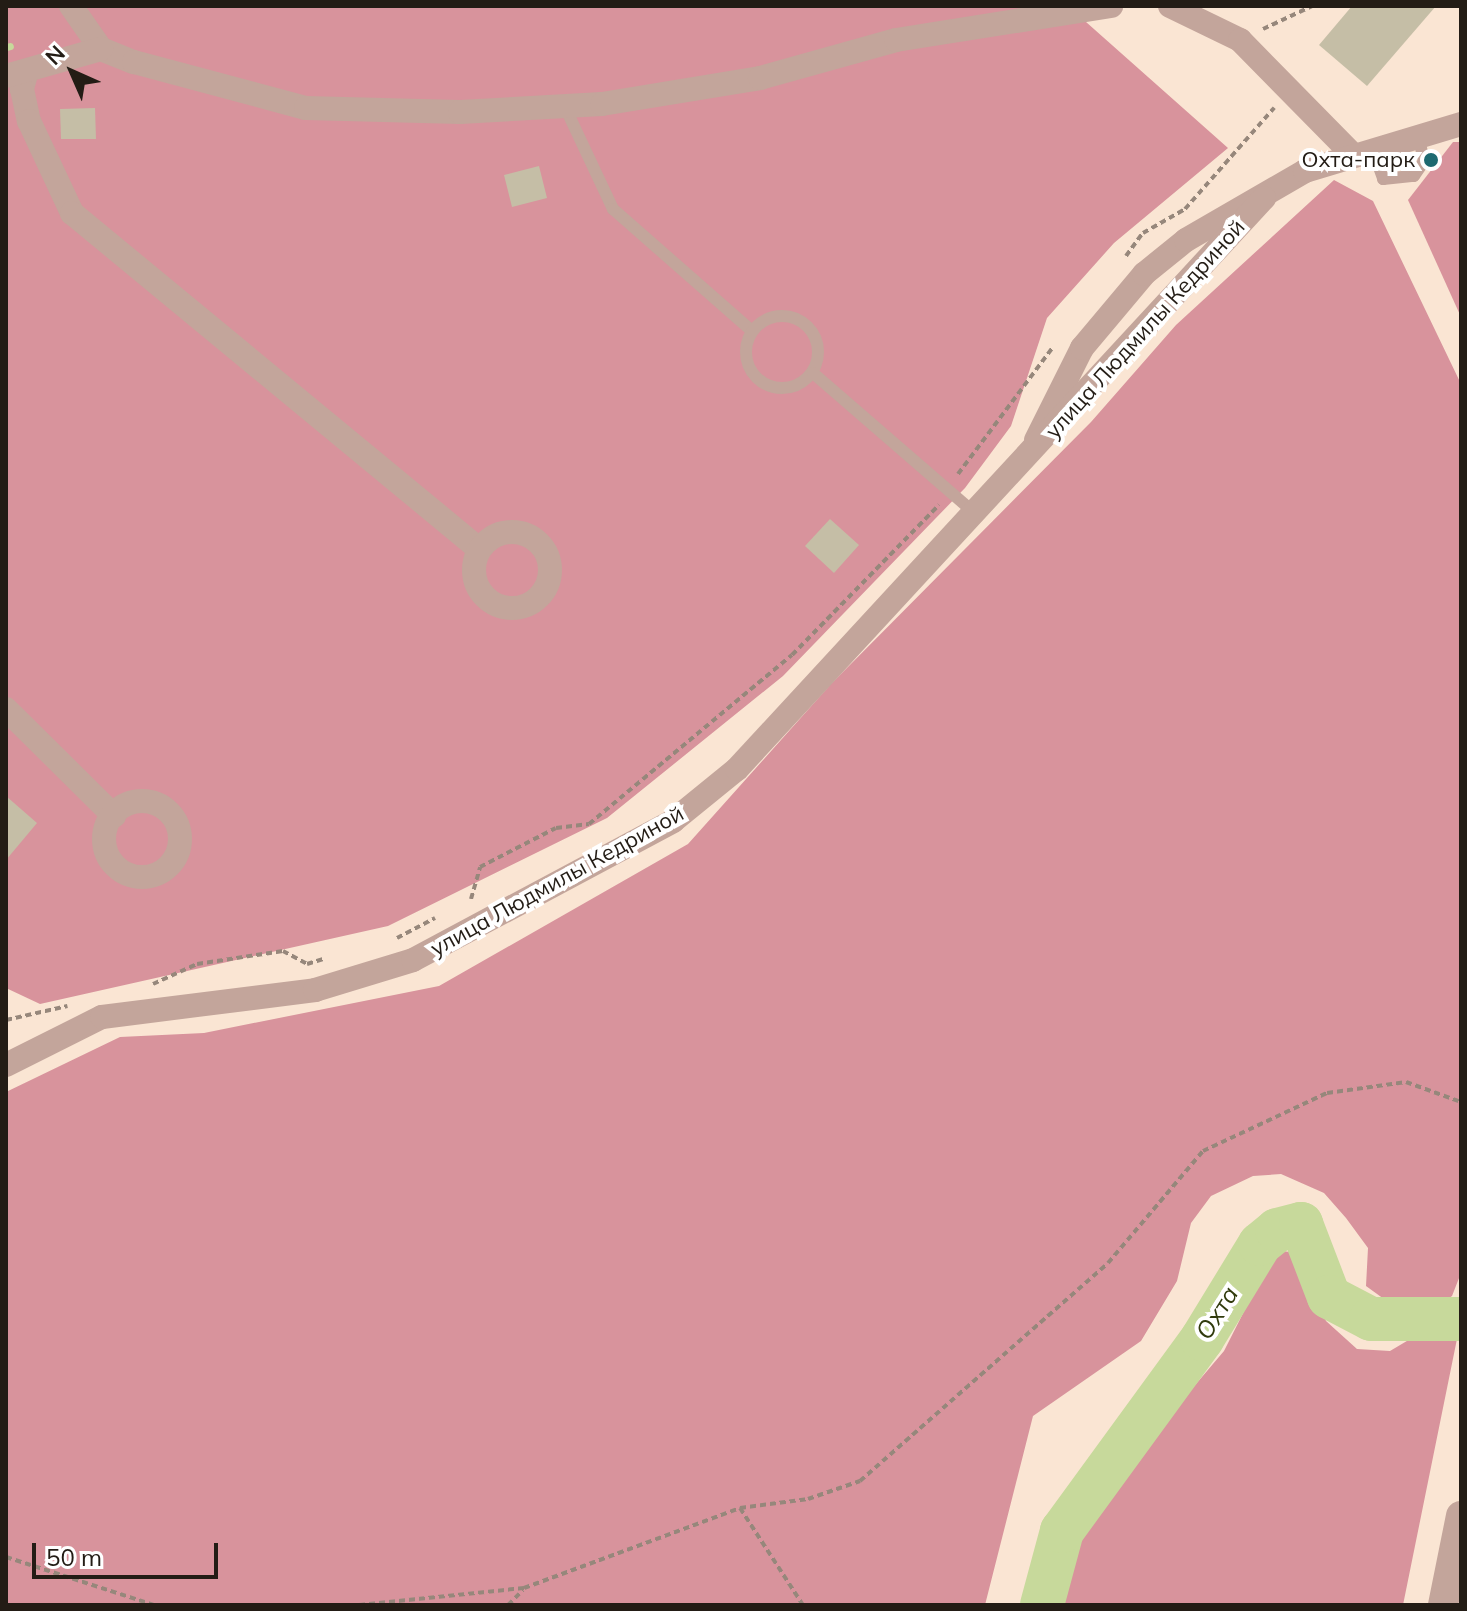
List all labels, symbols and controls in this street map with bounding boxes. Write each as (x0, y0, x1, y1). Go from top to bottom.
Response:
north arrow (32, 32, 112, 112)
text: N (39, 39, 71, 71)
place label: Охта-парк (1301, 147, 1415, 173)
marker: Охта-парк (1422, 151, 1440, 169)
street label: улица Людмилы Кедриной (1040, 214, 1250, 444)
street label: улица Людмилы Кедриной (426, 800, 688, 962)
water label: Охта (1190, 1281, 1244, 1345)
scale bar (36, 1527, 222, 1577)
text: 50 m (46, 1542, 102, 1572)

